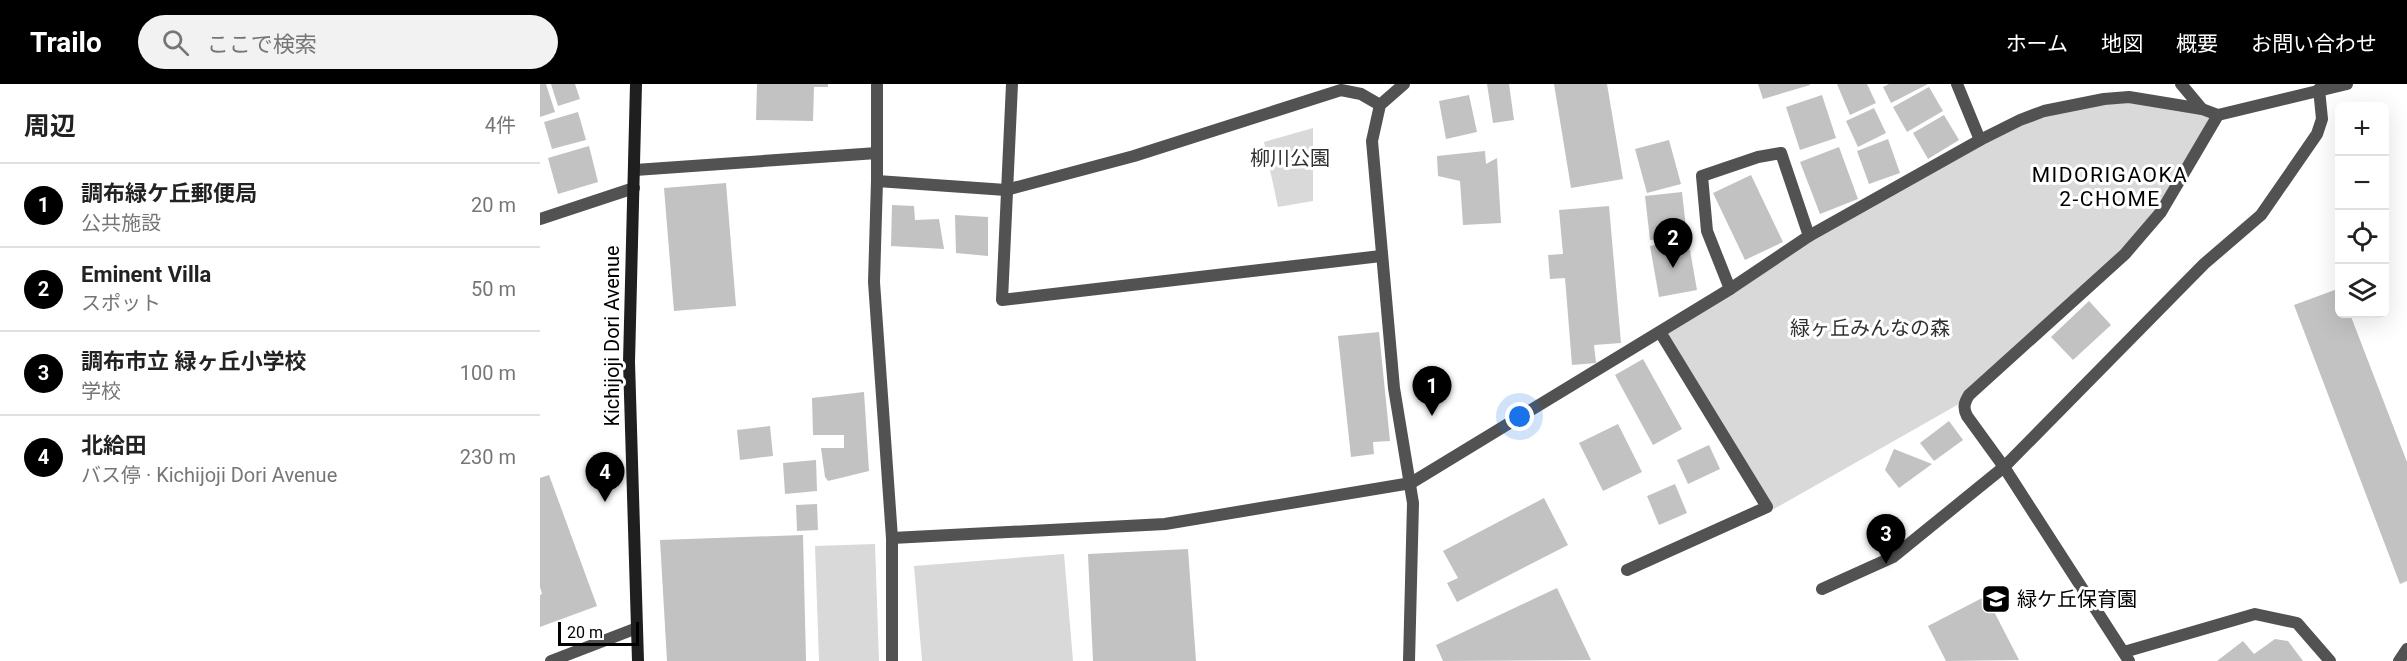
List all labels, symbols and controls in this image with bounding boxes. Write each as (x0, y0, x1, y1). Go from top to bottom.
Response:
search box (138, 15, 558, 69)
text: Trailo (30, 26, 102, 59)
icon: search (159, 26, 192, 59)
text: ここで検索 (207, 32, 317, 57)
text: ホーム (2006, 32, 2068, 56)
text: 地図 (2101, 32, 2143, 56)
text: 概要 (2176, 32, 2218, 56)
text: お問い合わせ (2251, 32, 2377, 56)
map controls (2335, 102, 2389, 318)
button: + (2335, 102, 2389, 156)
text: 周辺 (24, 111, 76, 141)
text: 4件 (485, 113, 516, 137)
park label: 柳川公園 (1250, 146, 1330, 170)
button: − (2335, 156, 2389, 210)
district label: MIDORIGAOKA 2-CHOME (2032, 163, 2188, 211)
text: 調布緑ケ丘郵便局 (81, 181, 257, 206)
text: 1 (38, 193, 49, 217)
text: 20 m (471, 193, 516, 217)
button: locate (2335, 210, 2389, 264)
text: 公共施設 (81, 211, 161, 235)
pin: 2 (1654, 218, 1692, 268)
street label: Kichijoji Dori Avenue (600, 245, 624, 427)
text: Eminent Villa (81, 262, 211, 287)
button: layers (2335, 264, 2389, 318)
text: 2 (38, 277, 49, 301)
text: 50 m (471, 277, 516, 301)
text: スポット (81, 291, 161, 315)
park label: 緑ヶ丘みんなの森 (1790, 316, 1950, 340)
text: 調布市立 緑ヶ丘小学校 (81, 349, 306, 374)
text: 3 (38, 361, 49, 385)
text: 100 m (460, 361, 516, 385)
pin: 1 (1412, 366, 1452, 416)
text: 学校 (81, 379, 121, 403)
your location (1505, 402, 1534, 431)
text: 北給田 (81, 433, 147, 458)
text: 4 (38, 445, 49, 469)
text: 230 m (460, 445, 516, 469)
pin: 4 (586, 452, 624, 502)
text: バス停 · Kichijoji Dori Avenue (81, 463, 337, 487)
pin: 3 (1866, 514, 1906, 564)
school or university icon: 緑ケ丘保育園 (1980, 583, 2012, 615)
place label: 緑ケ丘保育園 (2017, 587, 2137, 611)
scale bar (558, 619, 639, 646)
text: 20 m (567, 623, 603, 642)

